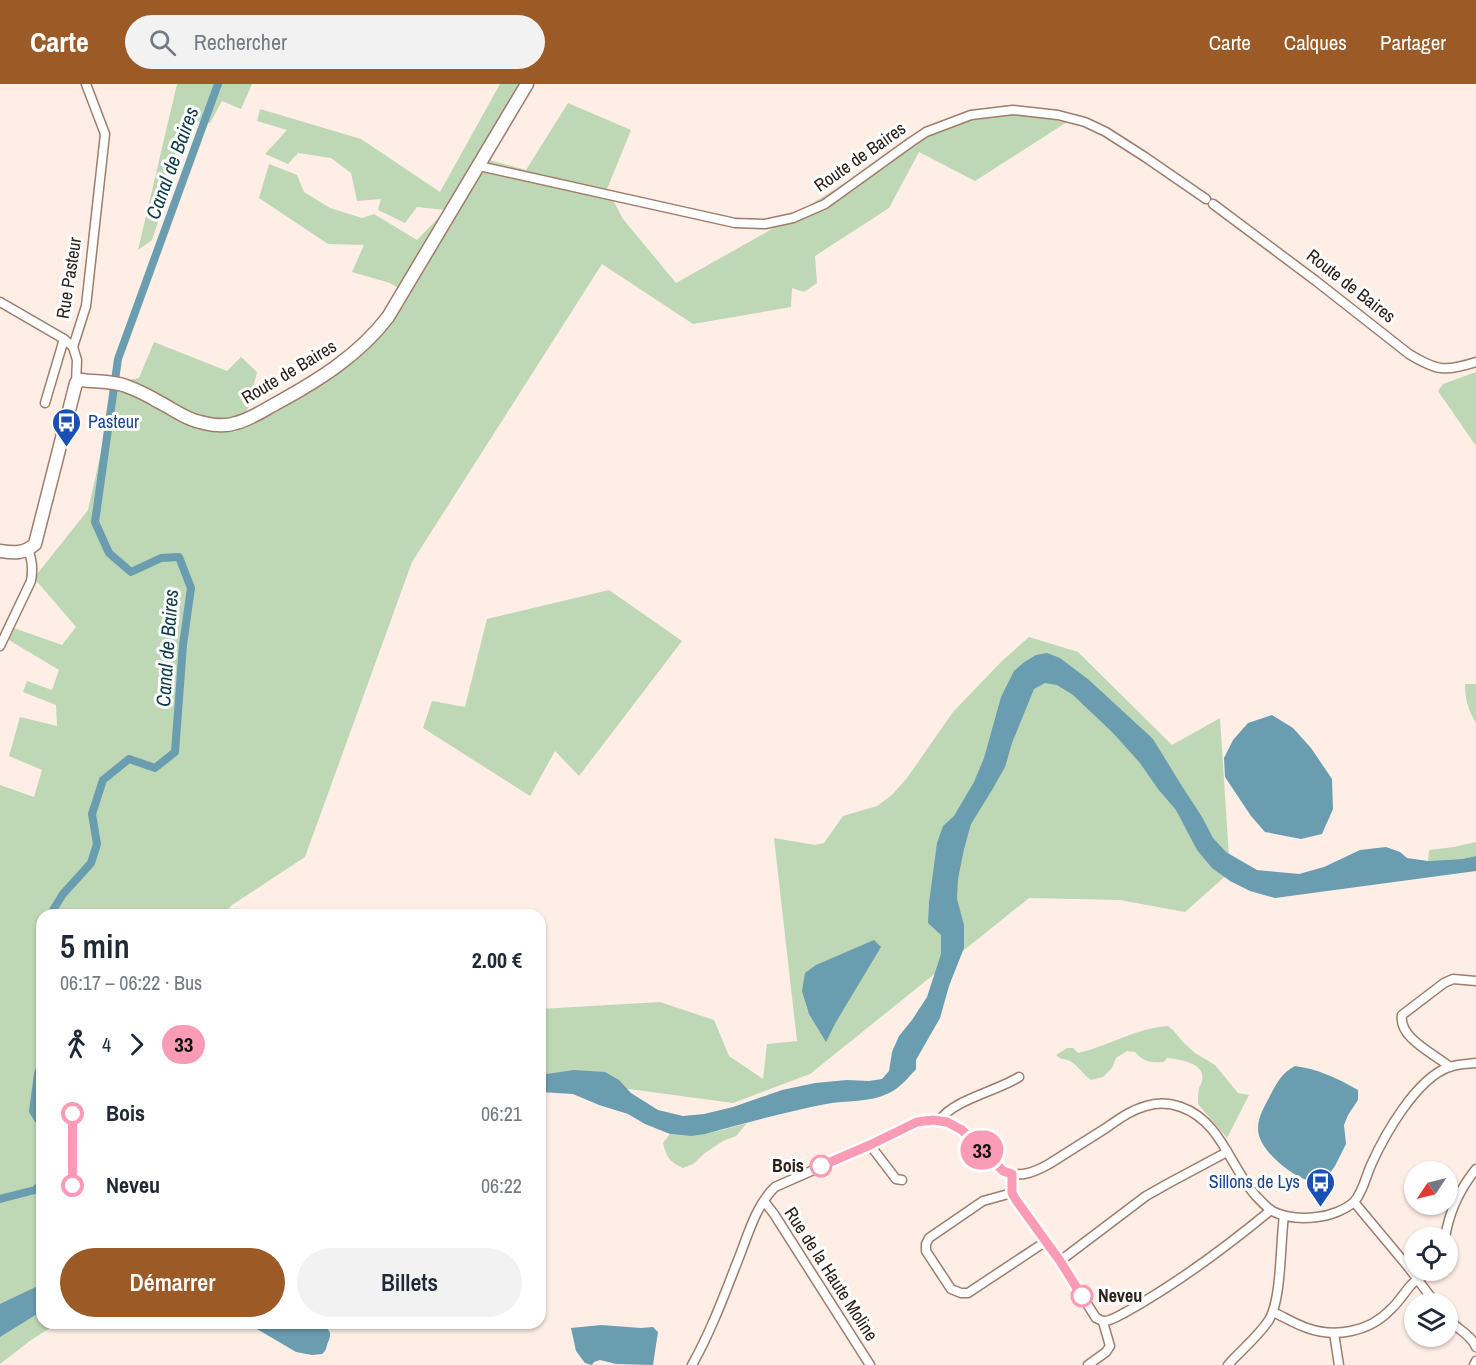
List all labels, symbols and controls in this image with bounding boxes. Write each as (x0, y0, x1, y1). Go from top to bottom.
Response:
search box (125, 15, 545, 69)
text: Carte (30, 23, 89, 61)
icon: search (146, 26, 179, 59)
text: Rechercher (194, 27, 287, 57)
text: Carte (1209, 28, 1251, 57)
text: Calques (1284, 28, 1347, 57)
text: Partager (1380, 28, 1446, 57)
water label: Canal de Baires (139, 103, 204, 223)
street label: Route de Baires (809, 116, 911, 197)
street label: Rue Pasteur (50, 235, 87, 320)
street label: Route de Baires (1302, 243, 1401, 328)
street label: Route de Baires (237, 333, 341, 410)
bus stop icon: Pasteur (51, 406, 83, 448)
place label: Pasteur (88, 409, 139, 434)
water label: Canal de Baires (149, 588, 184, 708)
text: 5 min (60, 924, 130, 968)
text: 2.00 € (472, 945, 522, 975)
text: 06:17 – 06:22 · Bus (60, 969, 202, 996)
icon: walk (60, 1028, 93, 1061)
icon: forward (120, 1028, 153, 1061)
text: 33 (174, 1030, 193, 1059)
text: 4 (102, 1031, 111, 1058)
text: Bois (106, 1098, 145, 1128)
text: 06:21 (481, 1100, 522, 1127)
line badge: 33 (955, 1130, 1009, 1170)
text: 33 (972, 1136, 992, 1165)
place label: Bois (772, 1153, 804, 1178)
marker: Bois (810, 1155, 832, 1177)
north arrow (1404, 1161, 1458, 1215)
map controls (1404, 1161, 1458, 1347)
bus stop icon: Sillons de Lys (1305, 1166, 1337, 1208)
place label: Sillons de Lys (1209, 1169, 1300, 1194)
text: Neveu (106, 1170, 160, 1200)
text: 06:22 (481, 1172, 522, 1199)
street label: Rue de la Haute Moline (779, 1202, 884, 1346)
button: locate (1404, 1227, 1458, 1281)
button: Démarrer (60, 1248, 285, 1317)
button: Billets (297, 1248, 522, 1317)
place label: Neveu (1098, 1283, 1142, 1308)
marker: Neveu (1071, 1285, 1093, 1307)
button: layers (1404, 1293, 1458, 1347)

